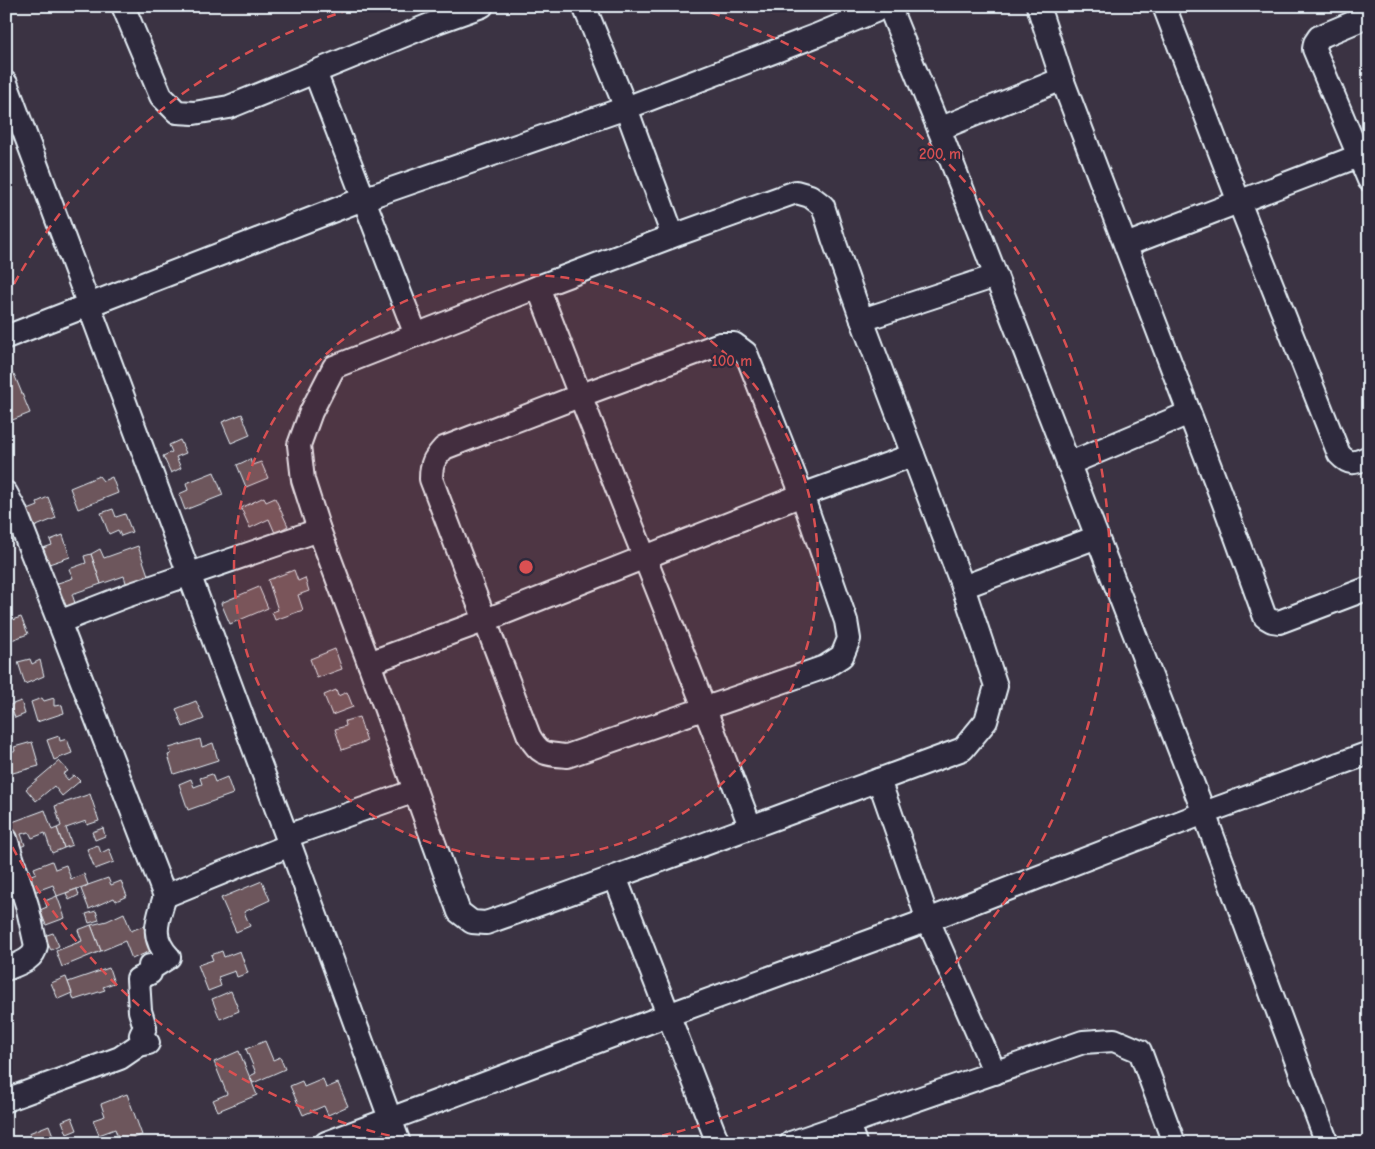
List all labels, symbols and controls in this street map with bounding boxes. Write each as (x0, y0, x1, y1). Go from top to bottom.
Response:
text: 200 m (919, 145, 961, 163)
text: 100 m (712, 352, 752, 370)
centre of rings (517, 558, 535, 576)

